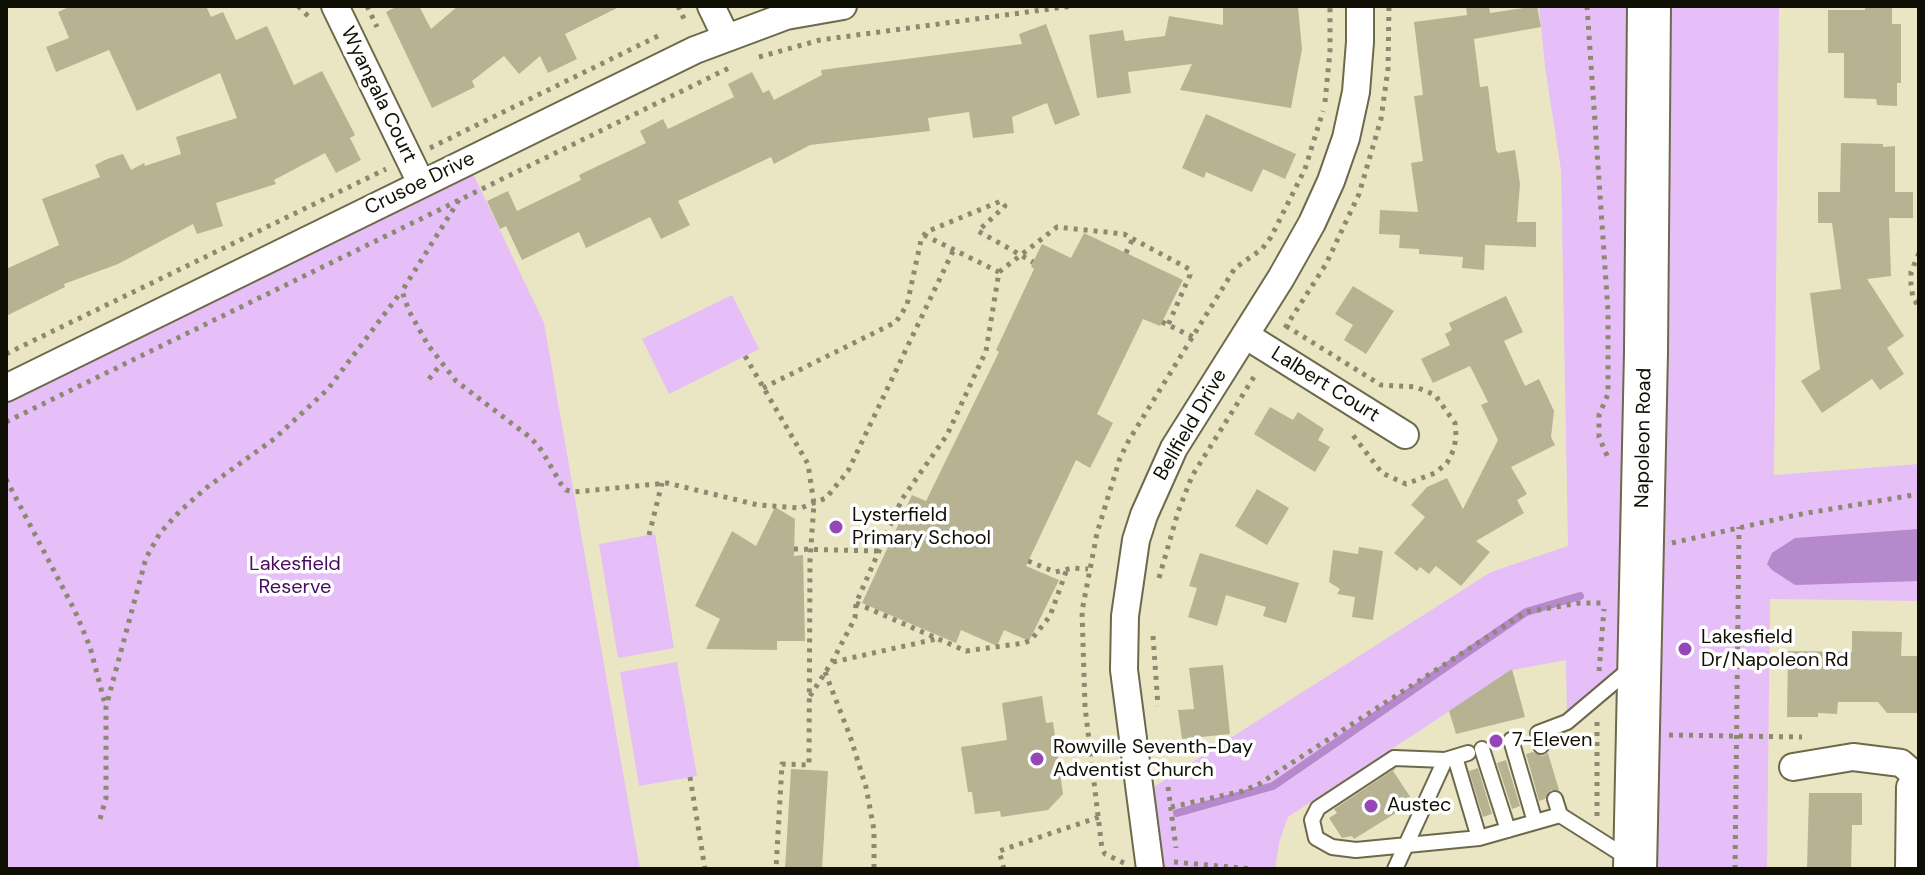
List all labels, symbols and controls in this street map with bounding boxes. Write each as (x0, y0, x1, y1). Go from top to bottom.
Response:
street label: Wyangala Court (335, 23, 421, 167)
street label: Crusoe Drive (361, 147, 479, 221)
street label: Lalbert Court (1266, 342, 1384, 428)
street label: Bellfield Drive (1149, 365, 1233, 485)
street label: Napoleon Road (1631, 368, 1657, 508)
place label: Lysterfield Primary School (852, 504, 991, 551)
marker: Lysterfield Primary School (827, 518, 845, 536)
park label: Lakesfield Reserve (249, 553, 341, 600)
place label: Lakesfield Dr/Napoleon Rd (1701, 626, 1849, 673)
marker: Lakesfield Dr/Napoleon Rd (1676, 640, 1694, 658)
place label: 7-Eleven (1512, 729, 1592, 753)
marker: 7-Eleven (1487, 732, 1505, 750)
place label: Rowville Seventh-Day Adventist Church (1053, 736, 1253, 783)
marker: Rowville Seventh-Day Adventist Church (1028, 750, 1046, 768)
place label: Austec (1387, 794, 1451, 818)
marker: Austec (1362, 797, 1380, 815)

